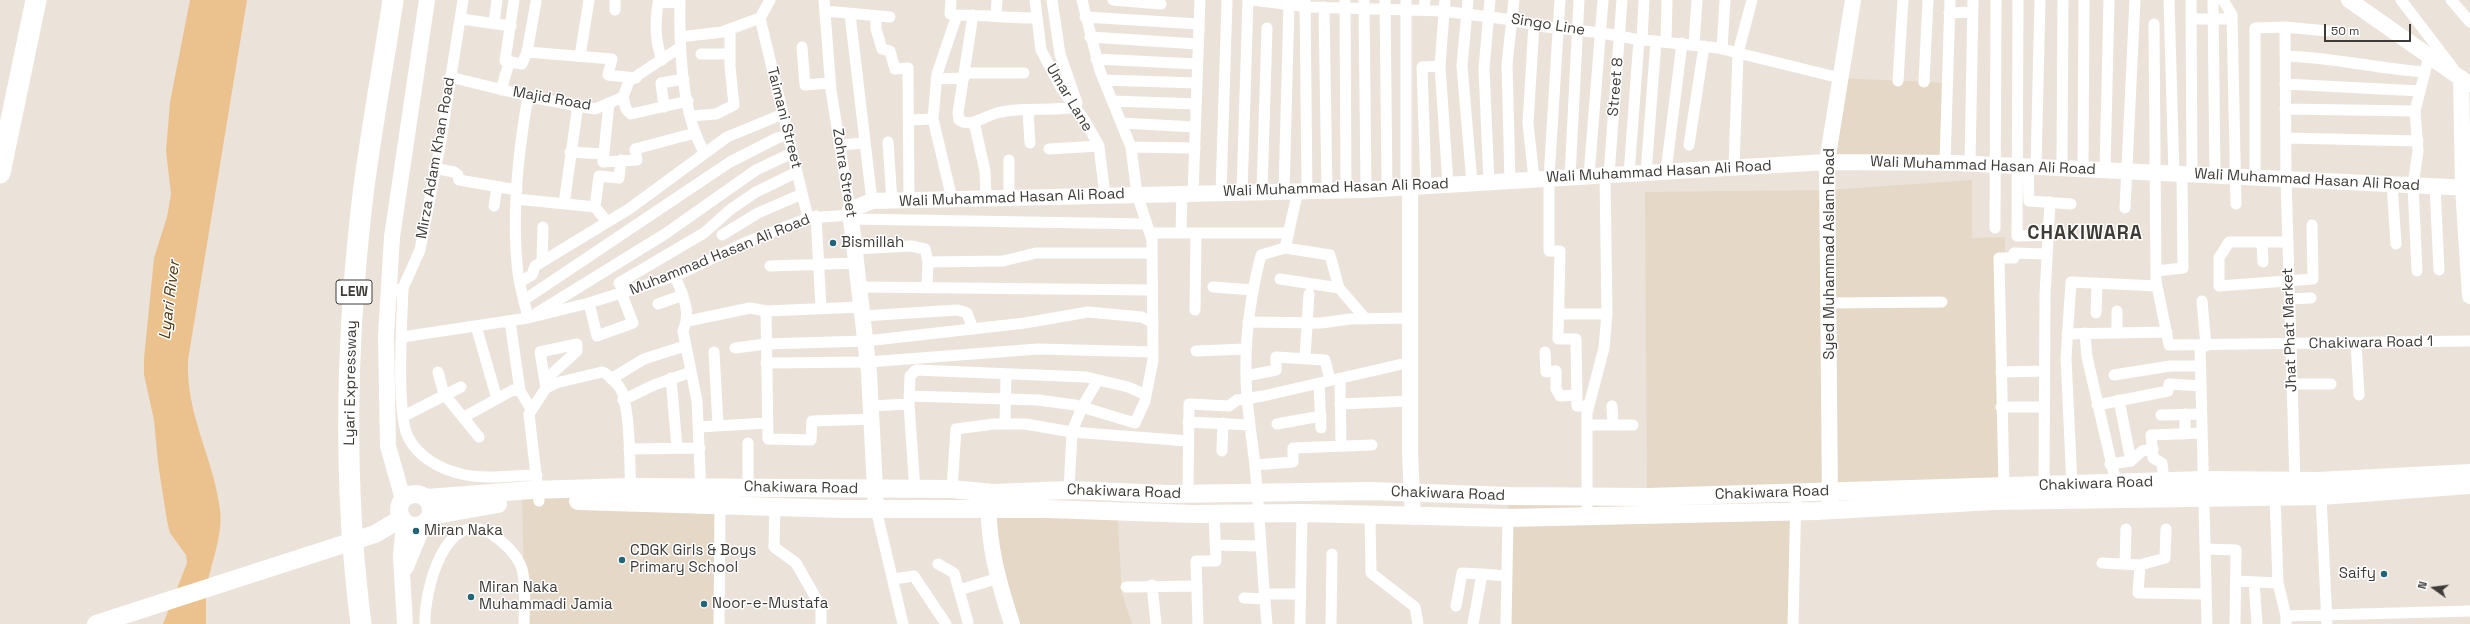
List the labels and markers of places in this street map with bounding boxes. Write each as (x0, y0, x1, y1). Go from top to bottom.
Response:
place label: Bismillah (841, 234, 904, 252)
marker: Bismillah (828, 238, 838, 248)
place label: Miran Naka (424, 522, 503, 540)
marker: Miran Naka (411, 526, 421, 536)
place label: CDGK Girls & Boys Primary School (630, 542, 756, 577)
marker: CDGK Girls & Boys Primary School (617, 555, 627, 565)
place label: Saify (2339, 565, 2376, 583)
marker: Saify (2379, 569, 2389, 579)
place label: Miran Naka Muhammadi Jamia (479, 579, 613, 614)
marker: Miran Naka Muhammadi Jamia (466, 592, 476, 602)
place label: Noor-e-Mustafa (712, 595, 828, 613)
marker: Noor-e-Mustafa (699, 599, 709, 609)

